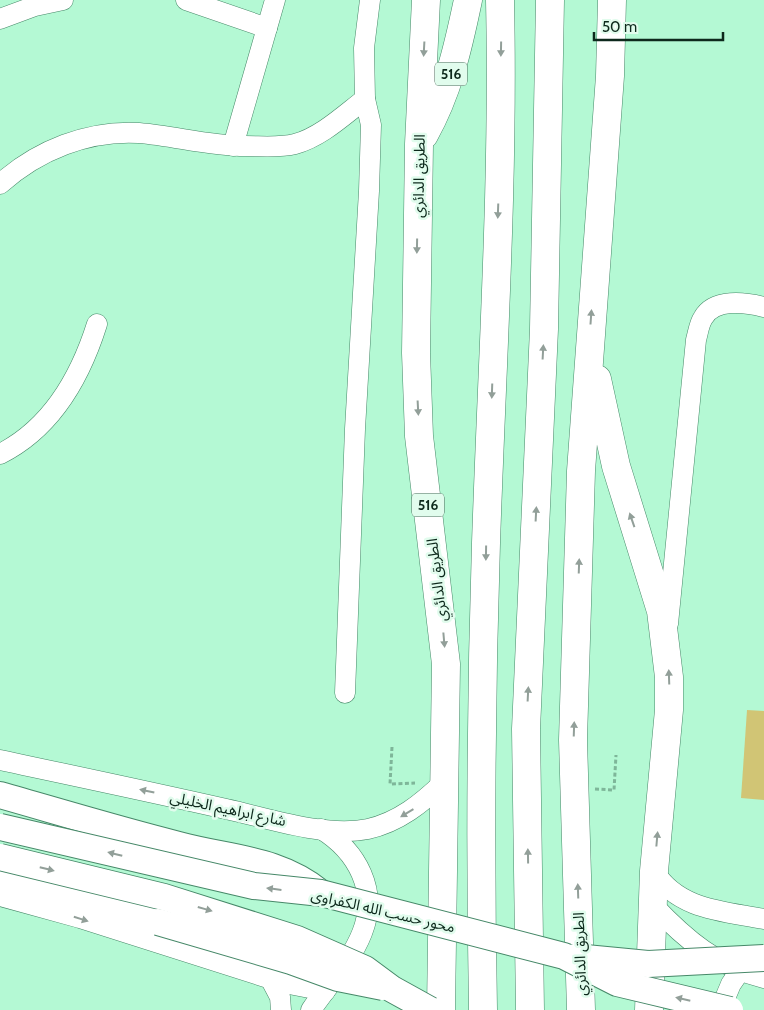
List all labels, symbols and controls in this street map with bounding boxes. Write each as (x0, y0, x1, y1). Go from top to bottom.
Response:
scale bar (594, 10, 723, 42)
text: 50 m (602, 18, 637, 36)
one-way arrow (419, 41, 427, 57)
one-way arrow (497, 41, 505, 57)
road number: 516 (435, 62, 467, 86)
street label: الطريق الدائري (409, 134, 431, 218)
one-way arrow (494, 203, 502, 219)
one-way arrow (413, 238, 421, 254)
one-way arrow (588, 309, 596, 325)
one-way arrow (539, 343, 547, 359)
one-way arrow (487, 383, 495, 399)
one-way arrow (415, 401, 423, 417)
road number: 516 (412, 494, 444, 516)
one-way arrow (532, 506, 540, 522)
one-way arrow (628, 512, 635, 527)
street label: الطريق الدائري (423, 537, 454, 623)
one-way arrow (482, 546, 490, 562)
one-way arrow (575, 558, 583, 574)
one-way arrow (440, 632, 448, 648)
one-way arrow (664, 669, 672, 685)
one-way arrow (524, 686, 532, 702)
one-way arrow (570, 721, 578, 737)
one-way arrow (139, 787, 155, 795)
street label: شارع ابراهيم الخليلي (168, 788, 288, 833)
one-way arrow (400, 808, 413, 817)
one-way arrow (653, 831, 661, 847)
one-way arrow (524, 848, 532, 864)
one-way arrow (108, 850, 123, 858)
one-way arrow (40, 865, 55, 873)
one-way arrow (574, 883, 582, 899)
one-way arrow (266, 885, 282, 893)
street label: محور حسب الله الكفراوى (309, 886, 457, 936)
one-way arrow (197, 906, 212, 914)
street label: الطريق الدائري (570, 912, 593, 996)
one-way arrow (73, 915, 88, 923)
one-way arrow (675, 995, 690, 1003)

